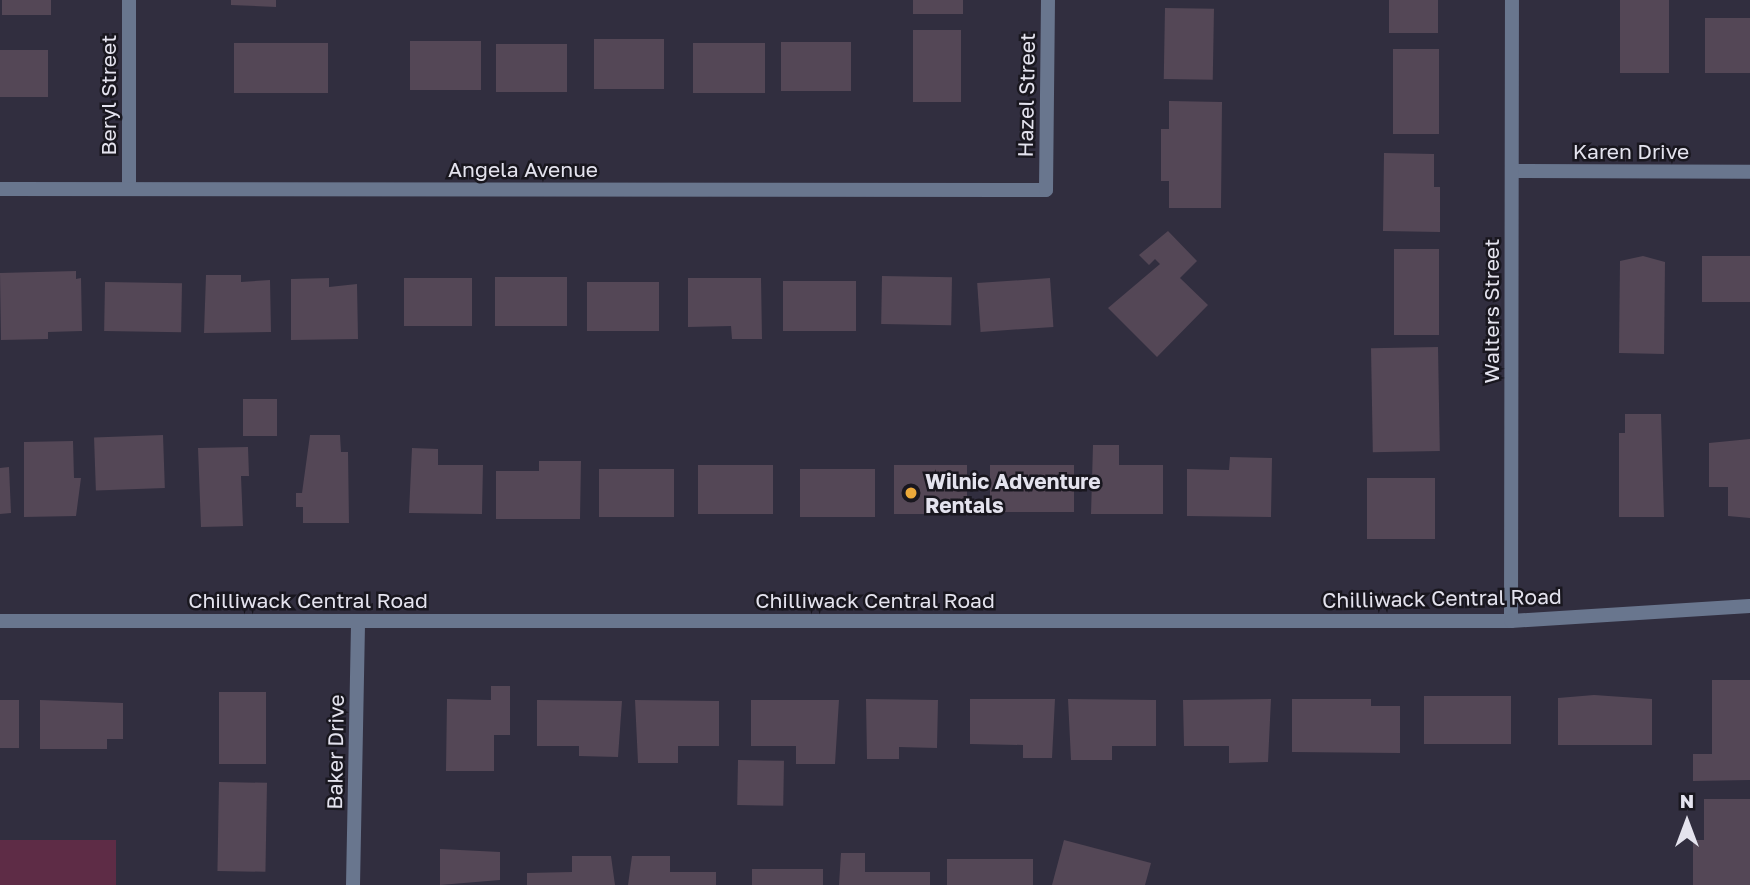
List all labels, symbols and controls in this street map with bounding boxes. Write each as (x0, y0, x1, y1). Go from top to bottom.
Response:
street label: Hazel Street (1012, 32, 1040, 158)
street label: Beryl Street (95, 35, 121, 155)
street label: Karen Drive (1573, 138, 1689, 164)
street label: Angela Avenue (448, 156, 598, 182)
street label: Walters Street (1478, 239, 1504, 383)
place label: Wilnic Adventure Rentals (925, 468, 1101, 518)
marker: Wilnic Adventure Rentals (903, 485, 919, 501)
street label: Chilliwack Central Road (1322, 583, 1562, 613)
street label: Chilliwack Central Road (188, 587, 428, 613)
street label: Chilliwack Central Road (755, 587, 995, 613)
street label: Baker Drive (321, 694, 349, 810)
north arrow (1652, 787, 1722, 857)
text: N (1680, 789, 1694, 812)

